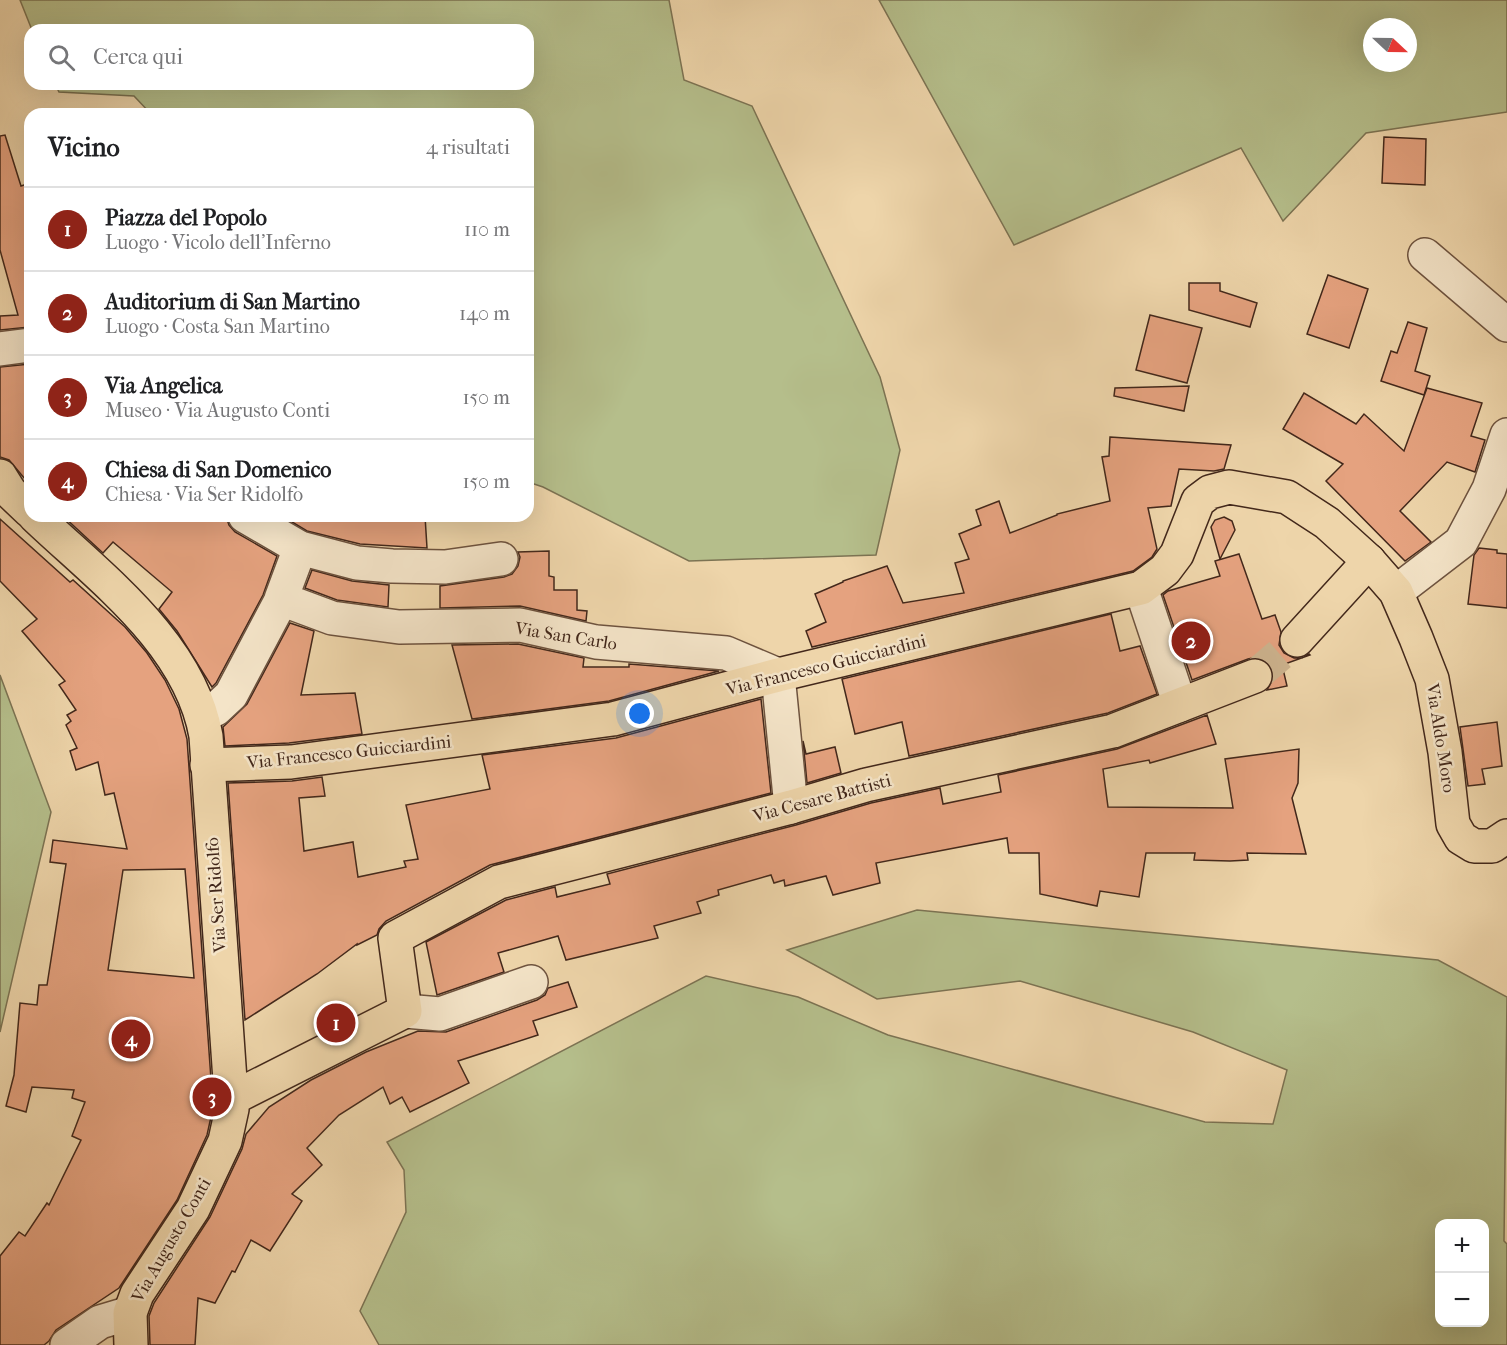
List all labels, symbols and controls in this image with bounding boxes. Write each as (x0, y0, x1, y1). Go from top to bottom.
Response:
north arrow (1363, 18, 1417, 72)
search box (24, 24, 534, 90)
icon: search (45, 41, 78, 74)
text: Cerca qui (93, 44, 183, 70)
text: Vicino (48, 132, 120, 163)
text: 4 risultati (426, 136, 510, 159)
text: Piazza del Popolo (105, 205, 267, 231)
text: 1 (64, 218, 71, 241)
text: 110 m (464, 218, 510, 241)
text: Luogo · Vicolo dell'Inferno (105, 231, 331, 254)
text: Auditorium di San Martino (105, 289, 360, 315)
text: 2 (62, 302, 73, 325)
text: 140 m (459, 302, 510, 325)
text: Luogo · Costa San Martino (105, 315, 330, 338)
text: Via Angelica (105, 373, 223, 399)
text: 3 (63, 386, 72, 409)
text: 150 m (462, 386, 510, 409)
text: Museo · Via Augusto Conti (105, 399, 330, 422)
text: Chiesa di San Domenico (105, 457, 332, 483)
text: 4 (62, 470, 73, 493)
text: 150 m (462, 470, 510, 493)
text: Chiesa · Via Ser Ridolfo (105, 483, 303, 506)
street label: Via San Carlo (512, 618, 618, 655)
pin: 2 (1172, 618, 1210, 664)
street label: Via Francesco Guicciardini (723, 630, 929, 701)
street label: Via Aldo Moro (1421, 681, 1460, 794)
your location (625, 699, 654, 728)
street label: Via Francesco Guicciardini (245, 731, 453, 774)
street label: Via Cesare Battisti (750, 770, 894, 827)
street label: Via Ser Ridolfo (202, 837, 231, 954)
pin: 1 (316, 1000, 356, 1046)
pin: 4 (112, 1016, 150, 1062)
pin: 3 (192, 1074, 232, 1120)
street label: Via Augusto Conti (127, 1174, 216, 1307)
map controls (1435, 1219, 1489, 1327)
button: + (1435, 1219, 1489, 1273)
button: − (1435, 1273, 1489, 1327)

